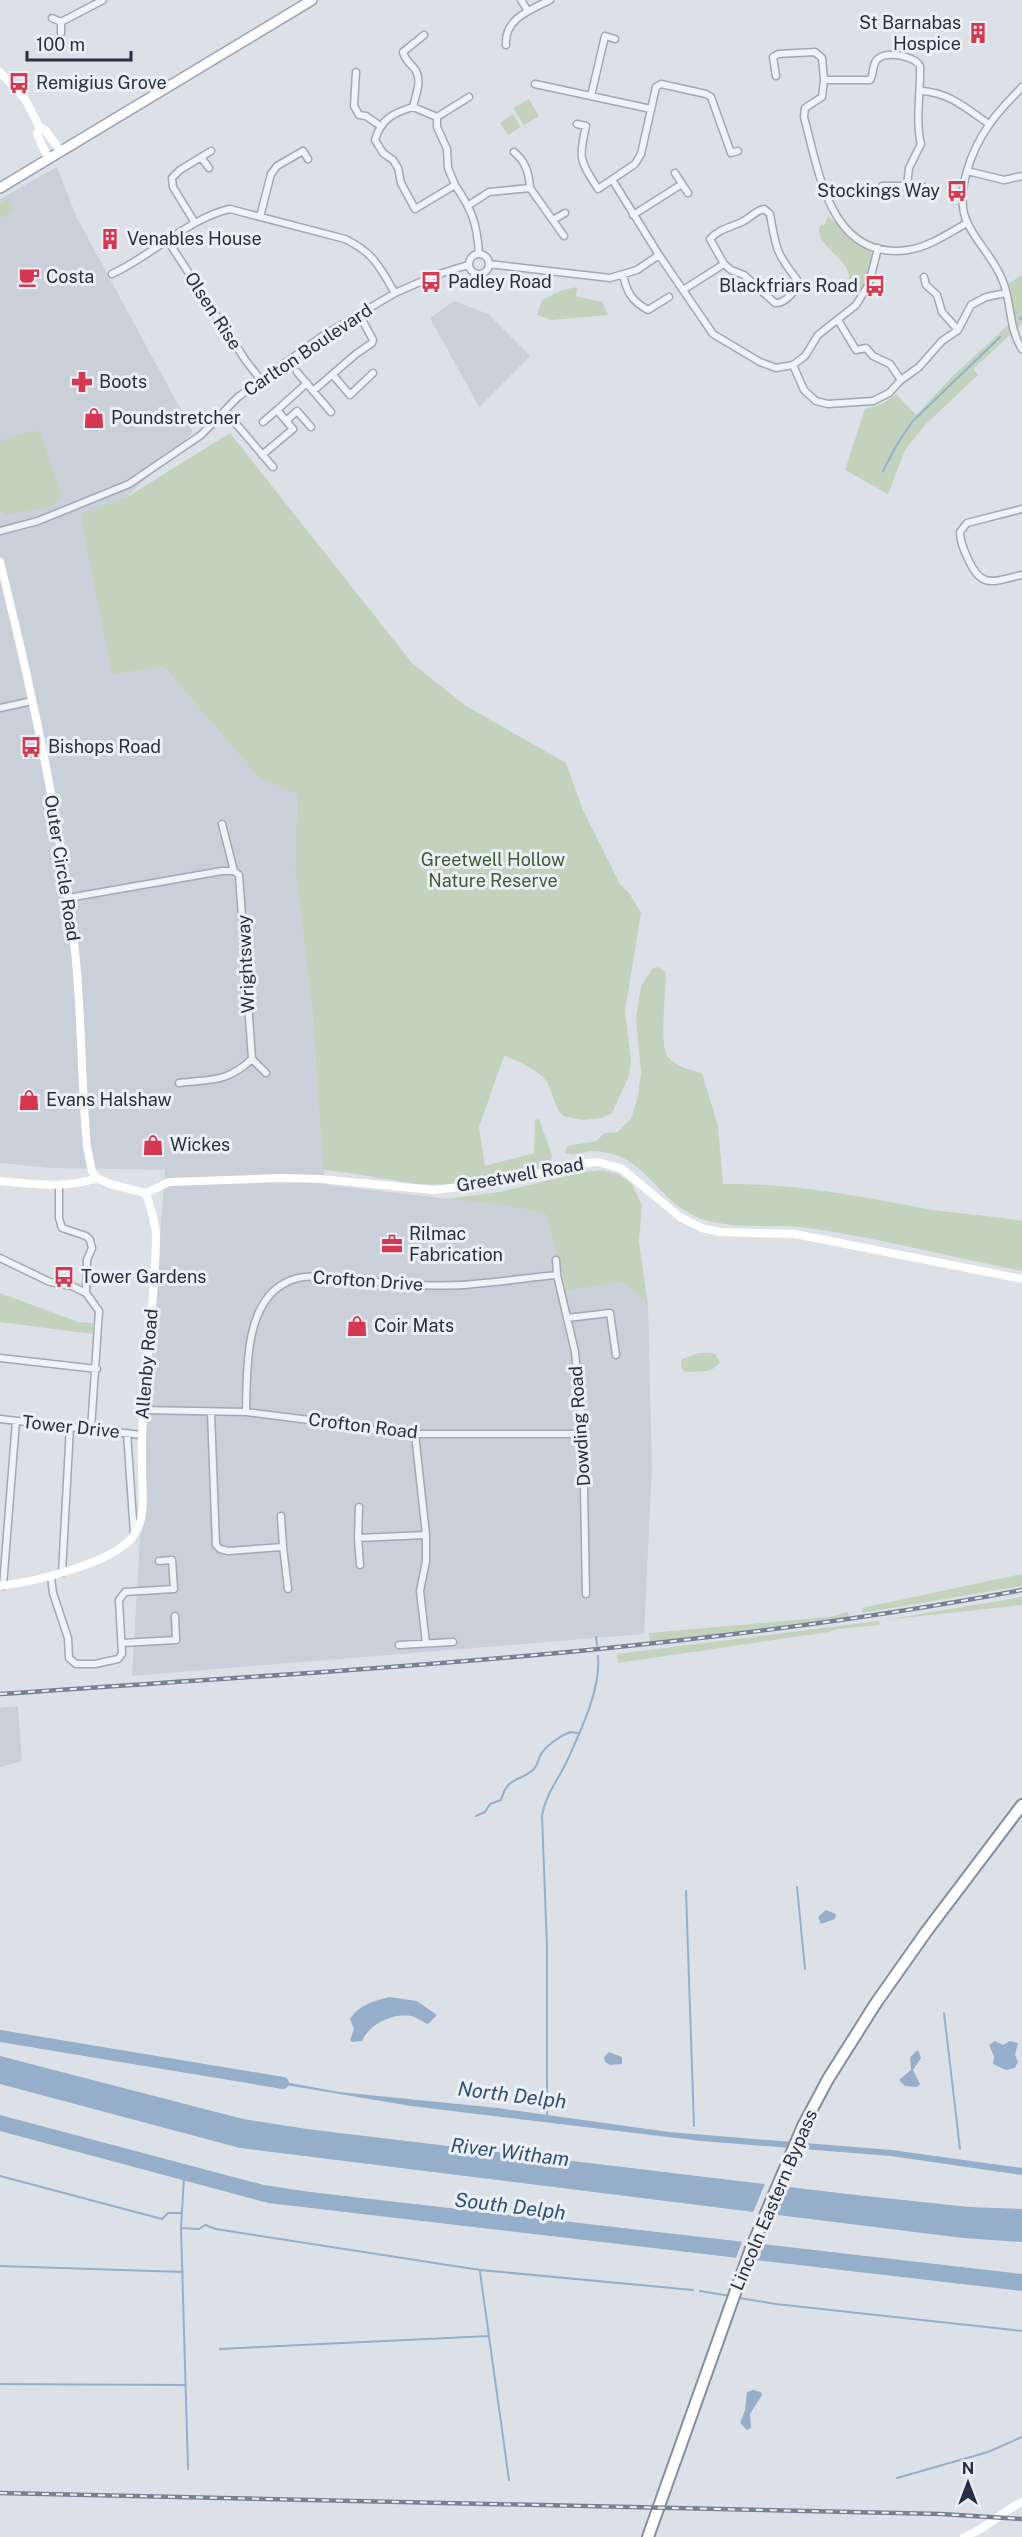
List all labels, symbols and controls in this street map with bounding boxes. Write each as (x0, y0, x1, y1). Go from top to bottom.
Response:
place label: St Barnabas Hospice (859, 12, 961, 54)
building icon: St Barnabas Hospice (966, 21, 990, 45)
scale bar (27, 24, 130, 62)
text: 100 m (36, 34, 85, 55)
bus stop icon: Remigius Grove (7, 71, 31, 95)
place label: Remigius Grove (36, 72, 167, 93)
bus stop icon: Stockings Way (945, 179, 969, 203)
place label: Stockings Way (817, 180, 940, 201)
building icon: Venables House (98, 227, 122, 251)
place label: Venables House (127, 228, 262, 249)
cafe icon: Costa (17, 265, 41, 289)
place label: Costa (46, 266, 94, 287)
street label: Olsen Rise (181, 268, 246, 353)
bus stop icon: Padley Road (419, 270, 443, 294)
place label: Padley Road (448, 271, 552, 292)
bus stop icon: Blackfriars Road (863, 274, 887, 298)
place label: Blackfriars Road (719, 275, 858, 296)
street label: Carlton Boulevard (240, 299, 376, 400)
pharmacy icon: Boots (70, 370, 94, 394)
place label: Boots (99, 371, 147, 392)
shop icon: Poundstretcher (82, 406, 106, 430)
place label: Poundstretcher (111, 407, 241, 428)
bus stop icon: Bishops Road (19, 735, 43, 759)
place label: Bishops Road (48, 736, 161, 757)
street label: Outer Circle Road (41, 793, 84, 942)
park label: Greetwell Hollow Nature Reserve (421, 849, 565, 891)
street label: Wrightsway (232, 914, 259, 1014)
shop icon: Evans Halshaw (17, 1088, 41, 1112)
place label: Evans Halshaw (46, 1089, 171, 1110)
shop icon: Wickes (141, 1133, 165, 1157)
place label: Wickes (170, 1134, 230, 1155)
street label: Greetwell Road (455, 1153, 585, 1196)
place label: Rilmac Fabrication (409, 1223, 503, 1265)
office icon: Rilmac Fabrication (380, 1232, 404, 1256)
bus stop icon: Tower Gardens (52, 1265, 76, 1289)
place label: Tower Gardens (81, 1266, 206, 1287)
street label: Crofton Drive (312, 1266, 424, 1295)
street label: Allenby Road (131, 1308, 162, 1420)
shop icon: Coir Mats (345, 1314, 369, 1338)
place label: Coir Mats (374, 1315, 454, 1336)
street label: Dowding Road (565, 1365, 594, 1487)
street label: Crofton Road (307, 1408, 419, 1443)
street label: Tower Drive (21, 1411, 121, 1442)
water label: North Delph (456, 2076, 568, 2114)
street label: Lincoln Eastern Bypass (726, 2106, 821, 2293)
water label: River Witham (449, 2133, 571, 2171)
water label: South Delph (453, 2187, 567, 2225)
north arrow (938, 2453, 998, 2513)
text: N (962, 2459, 974, 2478)

